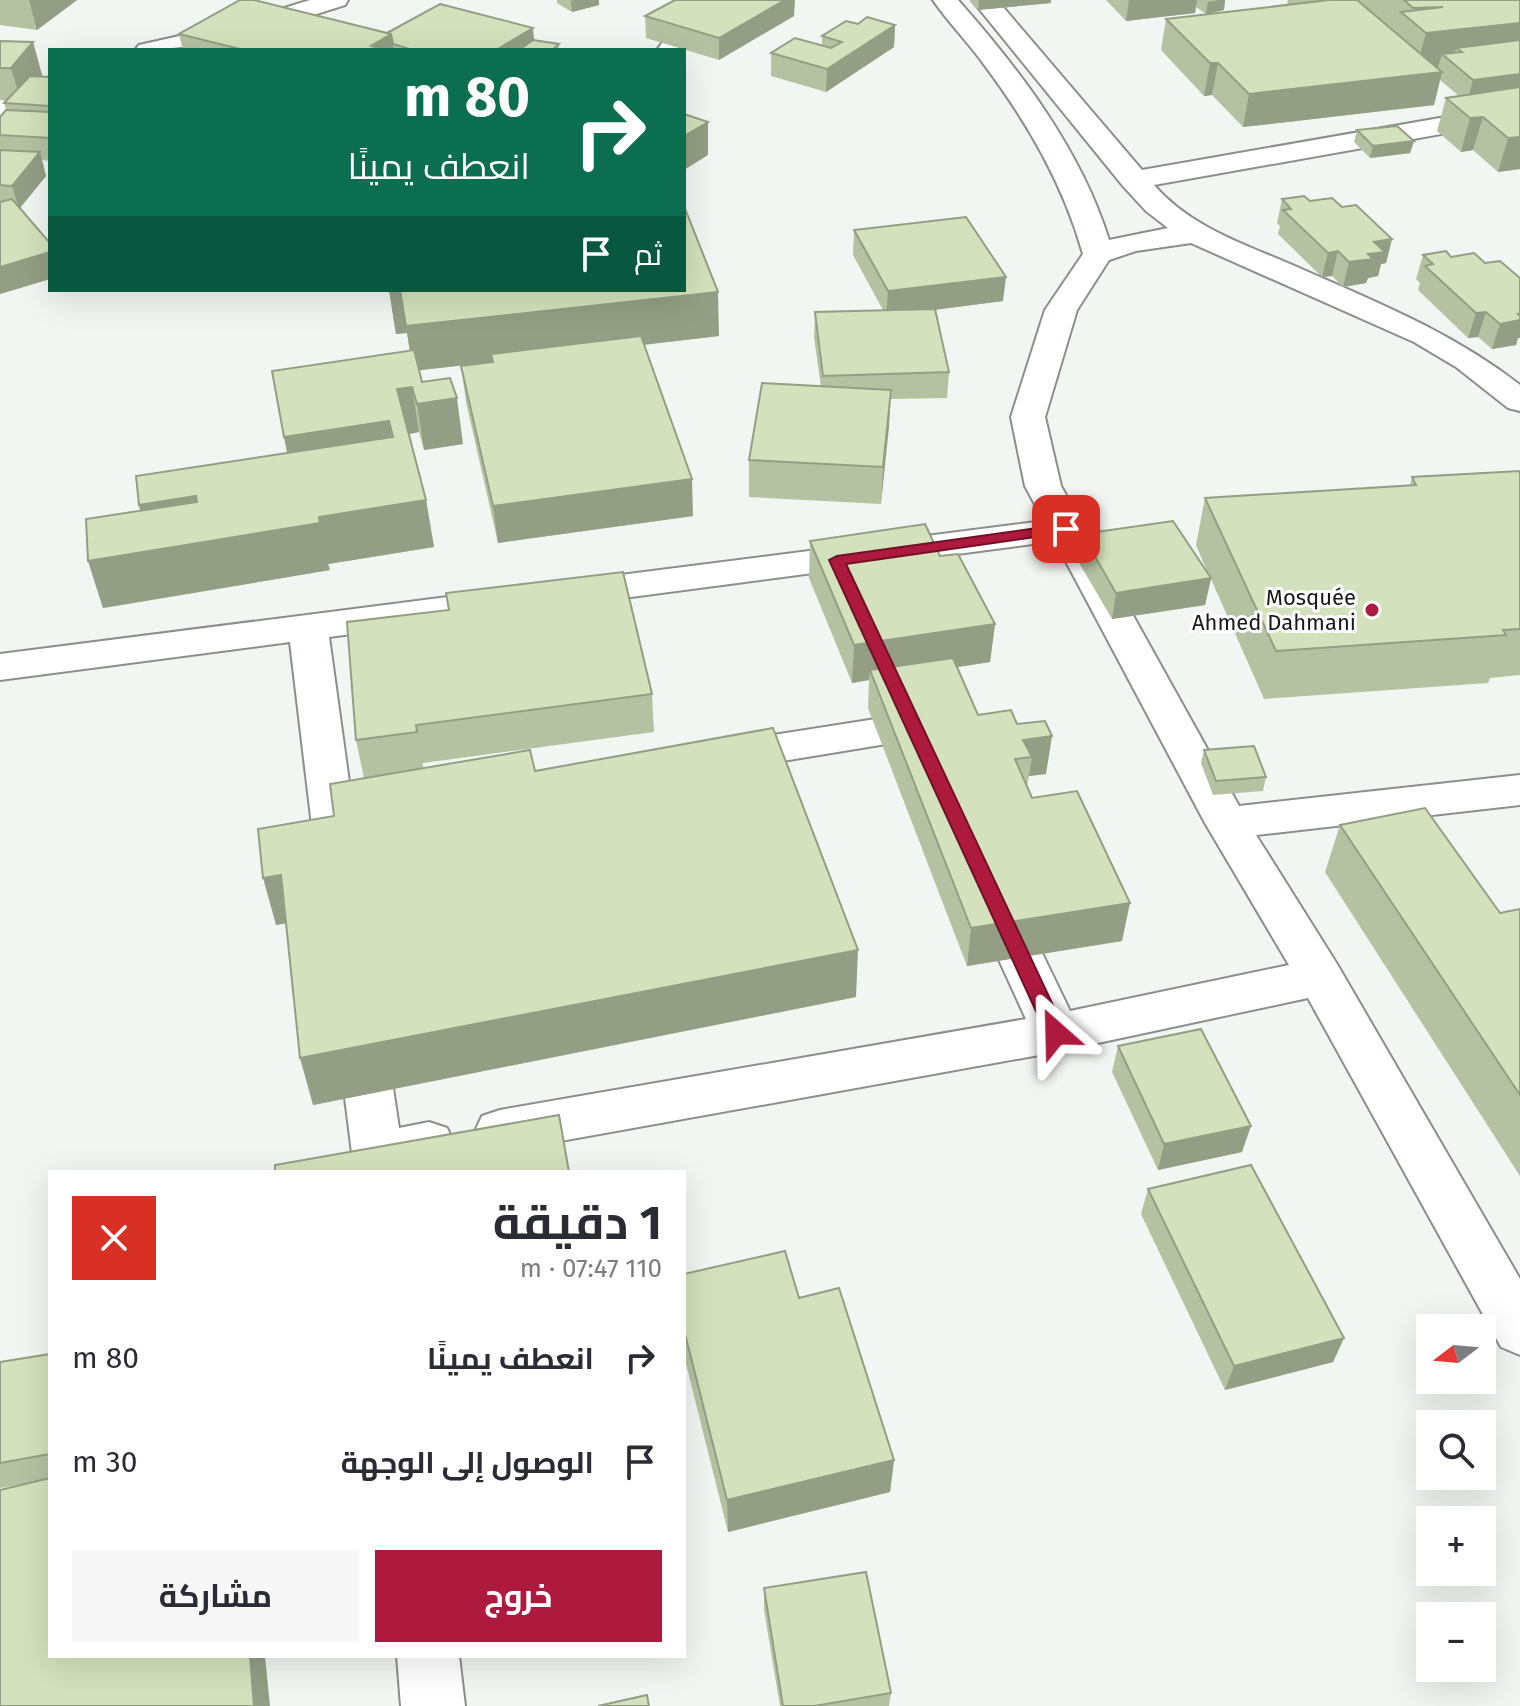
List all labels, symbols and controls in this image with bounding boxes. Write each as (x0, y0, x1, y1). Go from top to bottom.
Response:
text: 80 m (404, 64, 530, 131)
icon: right (558, 80, 662, 184)
text: انعطف يمينًا (348, 145, 530, 189)
icon: arrive (574, 232, 618, 276)
text: ثم (634, 237, 662, 273)
pin (1032, 495, 1100, 563)
icon: arrive (1044, 507, 1088, 551)
place label: Mosquée Ahmed Dahmani (1192, 584, 1356, 636)
marker: Mosquée Ahmed Dahmani (1363, 601, 1381, 619)
position arrow (1014, 991, 1098, 1075)
text: 1 دقيقة (493, 1194, 662, 1252)
button: close (72, 1196, 156, 1280)
text: 110 m · 07:47 (520, 1253, 662, 1284)
north arrow (1416, 1314, 1496, 1394)
map controls (1416, 1314, 1496, 1682)
icon: right (618, 1336, 662, 1380)
text: 80 m (72, 1340, 139, 1376)
text: انعطف يمينًا (427, 1341, 594, 1377)
button: search (1416, 1410, 1496, 1490)
icon: arrive (618, 1440, 662, 1484)
text: 30 m (72, 1444, 137, 1480)
text: الوصول إلى الوجهة (341, 1445, 594, 1481)
button: + (1416, 1506, 1496, 1586)
button: مشاركة (72, 1550, 359, 1642)
button: خروج (375, 1550, 662, 1642)
button: − (1416, 1602, 1496, 1682)

